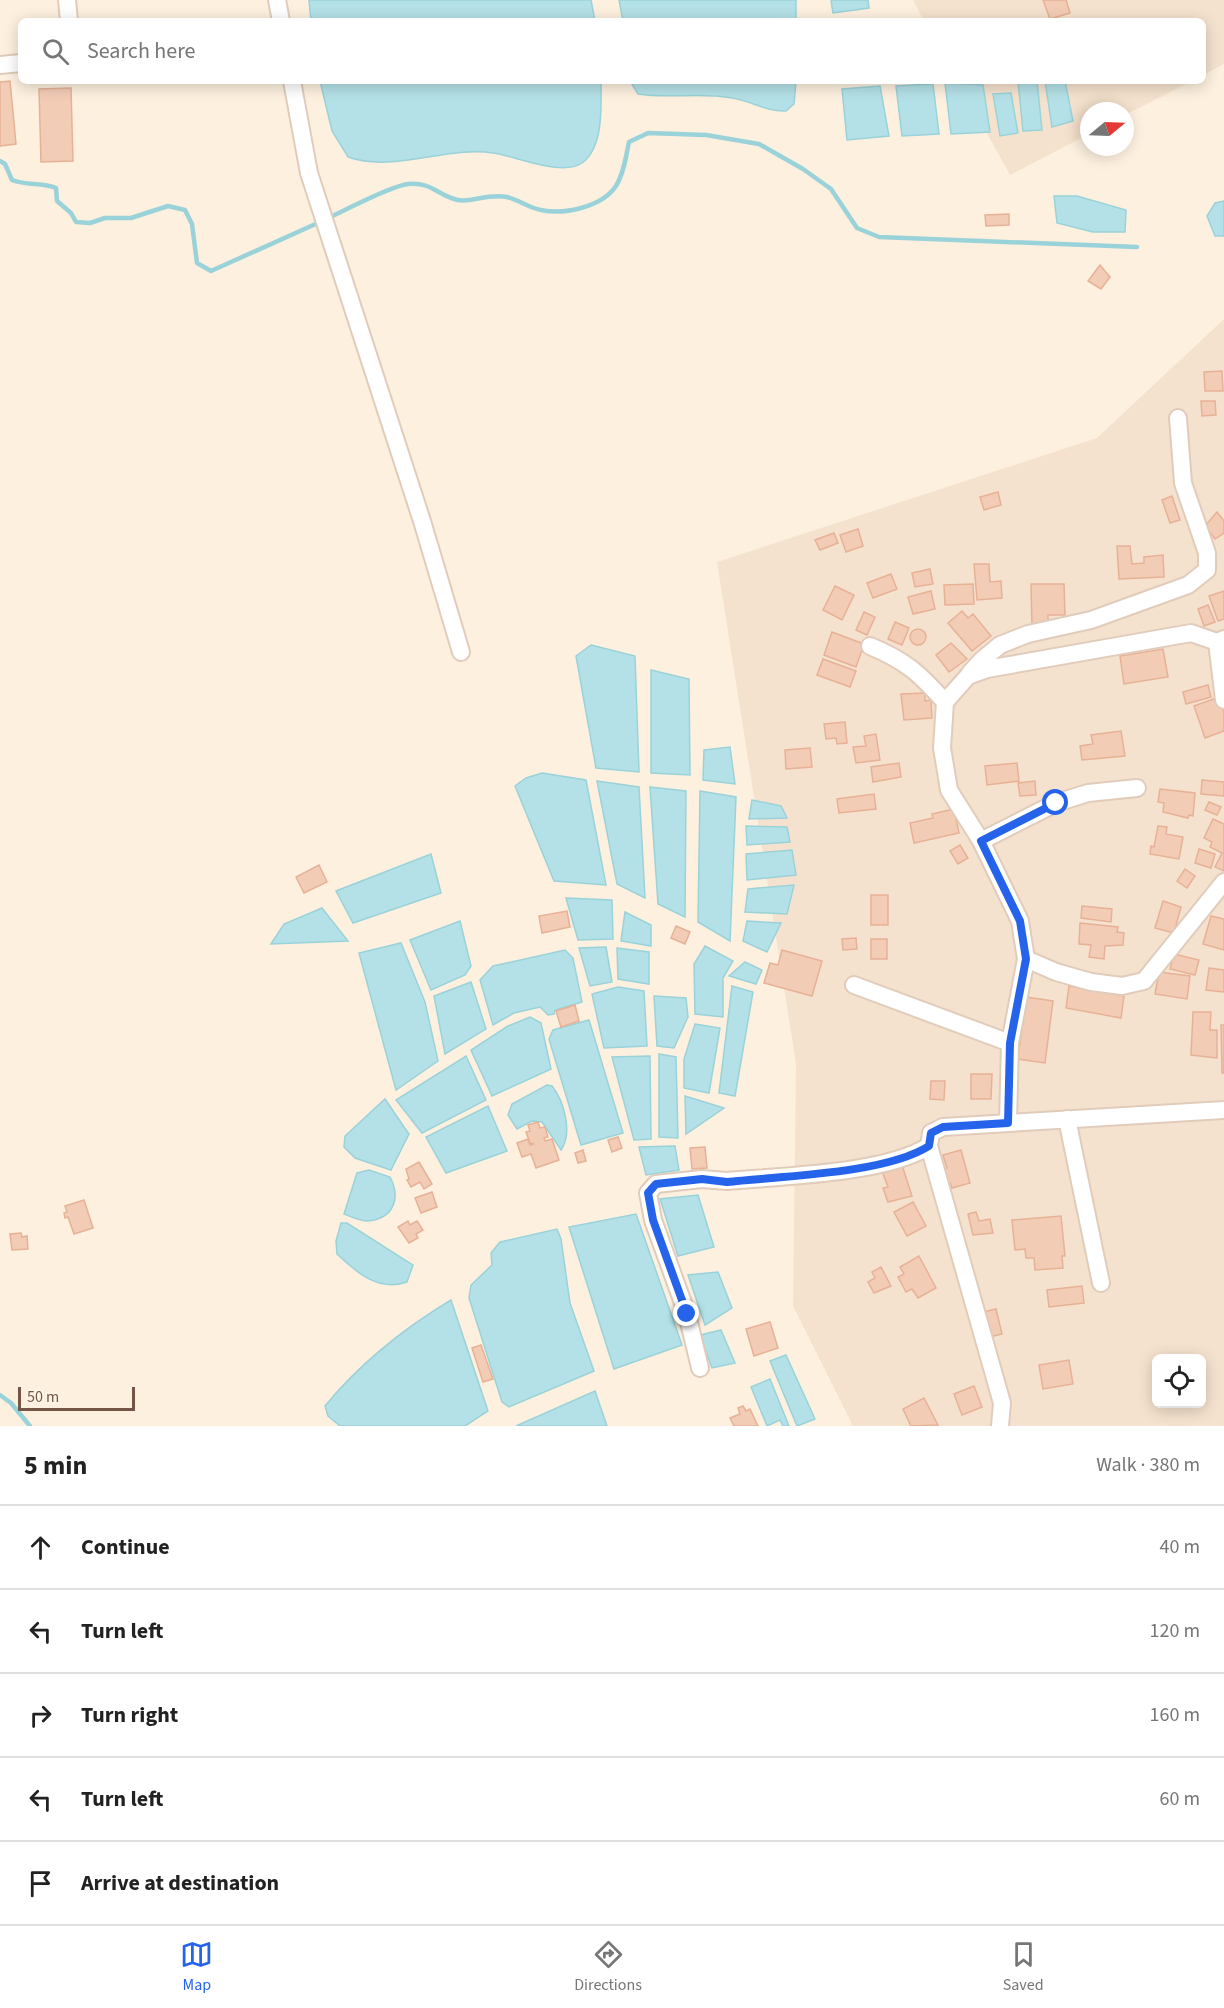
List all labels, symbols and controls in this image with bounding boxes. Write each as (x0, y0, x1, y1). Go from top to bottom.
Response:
search box (18, 18, 1206, 84)
icon: search (39, 35, 72, 68)
text: Search here (87, 35, 195, 67)
north arrow (1080, 102, 1134, 156)
route start (1042, 789, 1068, 815)
route end (673, 1300, 699, 1326)
map controls (1152, 1354, 1206, 1408)
button: locate (1152, 1354, 1206, 1408)
scale bar (18, 1384, 135, 1412)
text: 50 m (27, 1386, 59, 1408)
text: 5 min (24, 1447, 87, 1484)
text: Walk · 380 m (1096, 1451, 1200, 1479)
icon: ahead (24, 1531, 57, 1564)
text: Continue (81, 1531, 170, 1563)
text: 40 m (1160, 1533, 1200, 1561)
icon: left (24, 1615, 57, 1648)
text: Turn left (81, 1615, 163, 1647)
text: 120 m (1150, 1617, 1200, 1645)
icon: right (24, 1699, 57, 1732)
text: Turn right (81, 1699, 178, 1731)
text: 160 m (1150, 1701, 1200, 1729)
icon: left (24, 1783, 57, 1816)
text: Turn left (81, 1783, 163, 1815)
text: 60 m (1160, 1785, 1200, 1813)
icon: arrive (24, 1867, 57, 1900)
text: Arrive at destination (81, 1867, 279, 1899)
tab: Map (180, 1938, 213, 1996)
tab: Directions (574, 1938, 642, 1996)
tab: Saved (1003, 1938, 1044, 1996)

